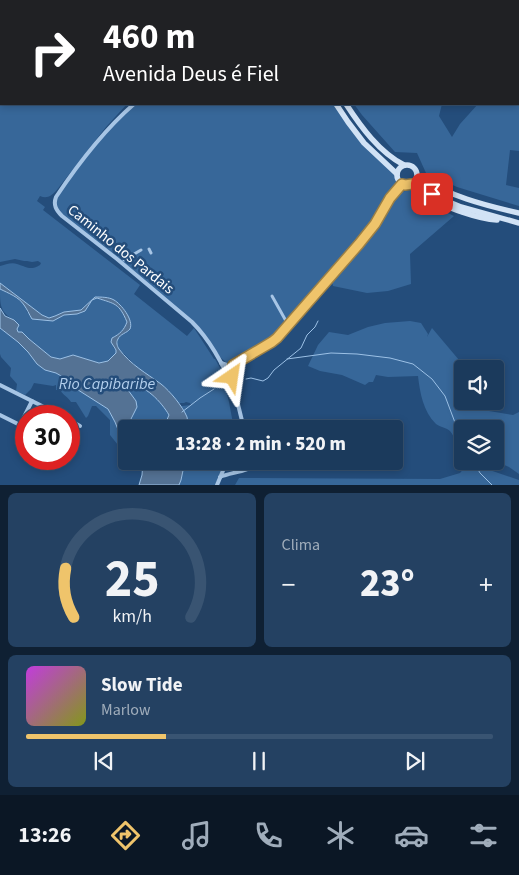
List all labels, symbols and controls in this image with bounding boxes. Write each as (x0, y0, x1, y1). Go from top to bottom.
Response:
text: 460 m (103, 12, 195, 62)
icon: right (20, 20, 85, 85)
text: Avenida Deus é Fiel (103, 58, 279, 90)
pin (411, 173, 453, 215)
icon: arrive (418, 180, 446, 208)
street label: Caminho dos Pardais (63, 200, 178, 299)
position arrow (205, 350, 257, 402)
map controls (454, 360, 504, 470)
button: sound (454, 360, 504, 410)
water label: Rio Capibaribe (59, 373, 156, 395)
speed limit sign: 30 (15, 405, 80, 470)
button: layers (454, 420, 504, 470)
text: 13:28 · 2 min · 520 m (175, 431, 346, 458)
text: Clima (282, 534, 320, 556)
text: 25 (104, 543, 159, 617)
text: 23° (360, 557, 415, 611)
text: − (282, 565, 295, 605)
text: + (479, 565, 493, 605)
text: km/h (112, 604, 152, 629)
text: Slow Tide (101, 672, 182, 699)
text: Marlow (101, 699, 150, 721)
icon: previous (90, 747, 118, 775)
icon: pause (245, 747, 273, 775)
icon: next (401, 747, 429, 775)
icon: directions (108, 818, 143, 853)
icon: music (179, 818, 214, 853)
icon: phone (251, 818, 286, 853)
icon: climate (323, 818, 358, 853)
icon: car (394, 818, 429, 853)
icon: filters (466, 818, 501, 853)
text: 13:26 (18, 819, 71, 851)

